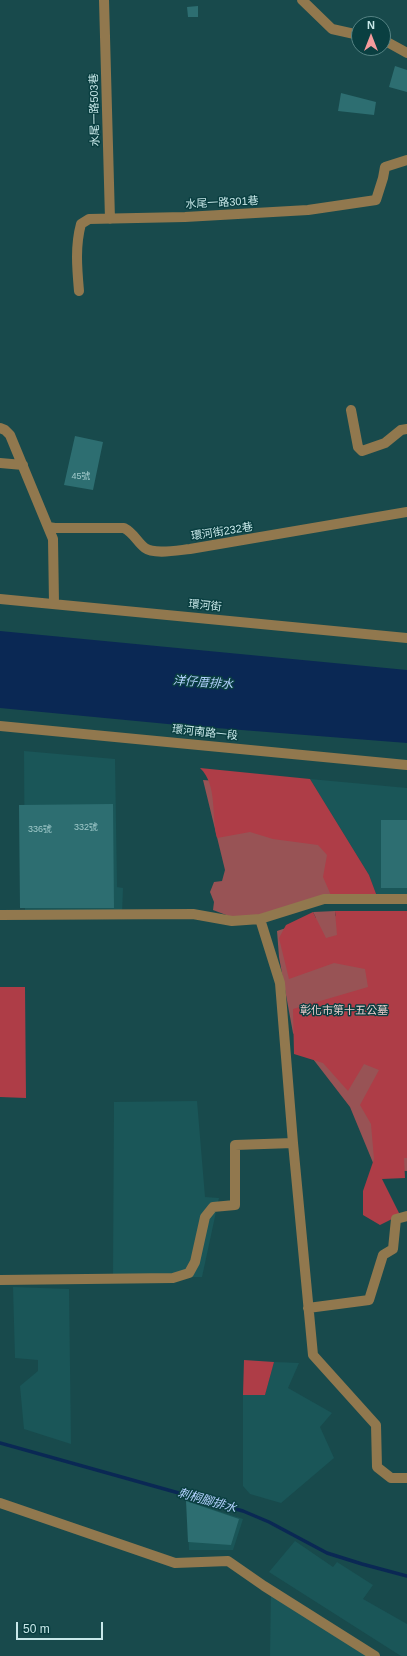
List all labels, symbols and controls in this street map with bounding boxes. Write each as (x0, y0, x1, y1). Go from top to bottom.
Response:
north arrow (351, 16, 391, 56)
text: N (367, 19, 375, 31)
street label: 水尾一路503巷 (88, 73, 102, 147)
street label: 水尾一路301巷 (185, 194, 259, 212)
house number: 45號 (71, 472, 91, 482)
street label: 環河街232巷 (190, 521, 254, 543)
street label: 環河街 (188, 598, 222, 614)
water label: 洋仔厝排水 (173, 674, 233, 692)
street label: 環河南路一段 (171, 723, 239, 743)
house number: 332號 (74, 823, 98, 833)
house number: 336號 (28, 825, 52, 835)
park label: 彰化市第十五公墓 (300, 1004, 388, 1018)
water label: 刺桐腳排水 (176, 1486, 238, 1516)
scale bar (18, 1614, 105, 1640)
text: 50 m (23, 1622, 50, 1636)

